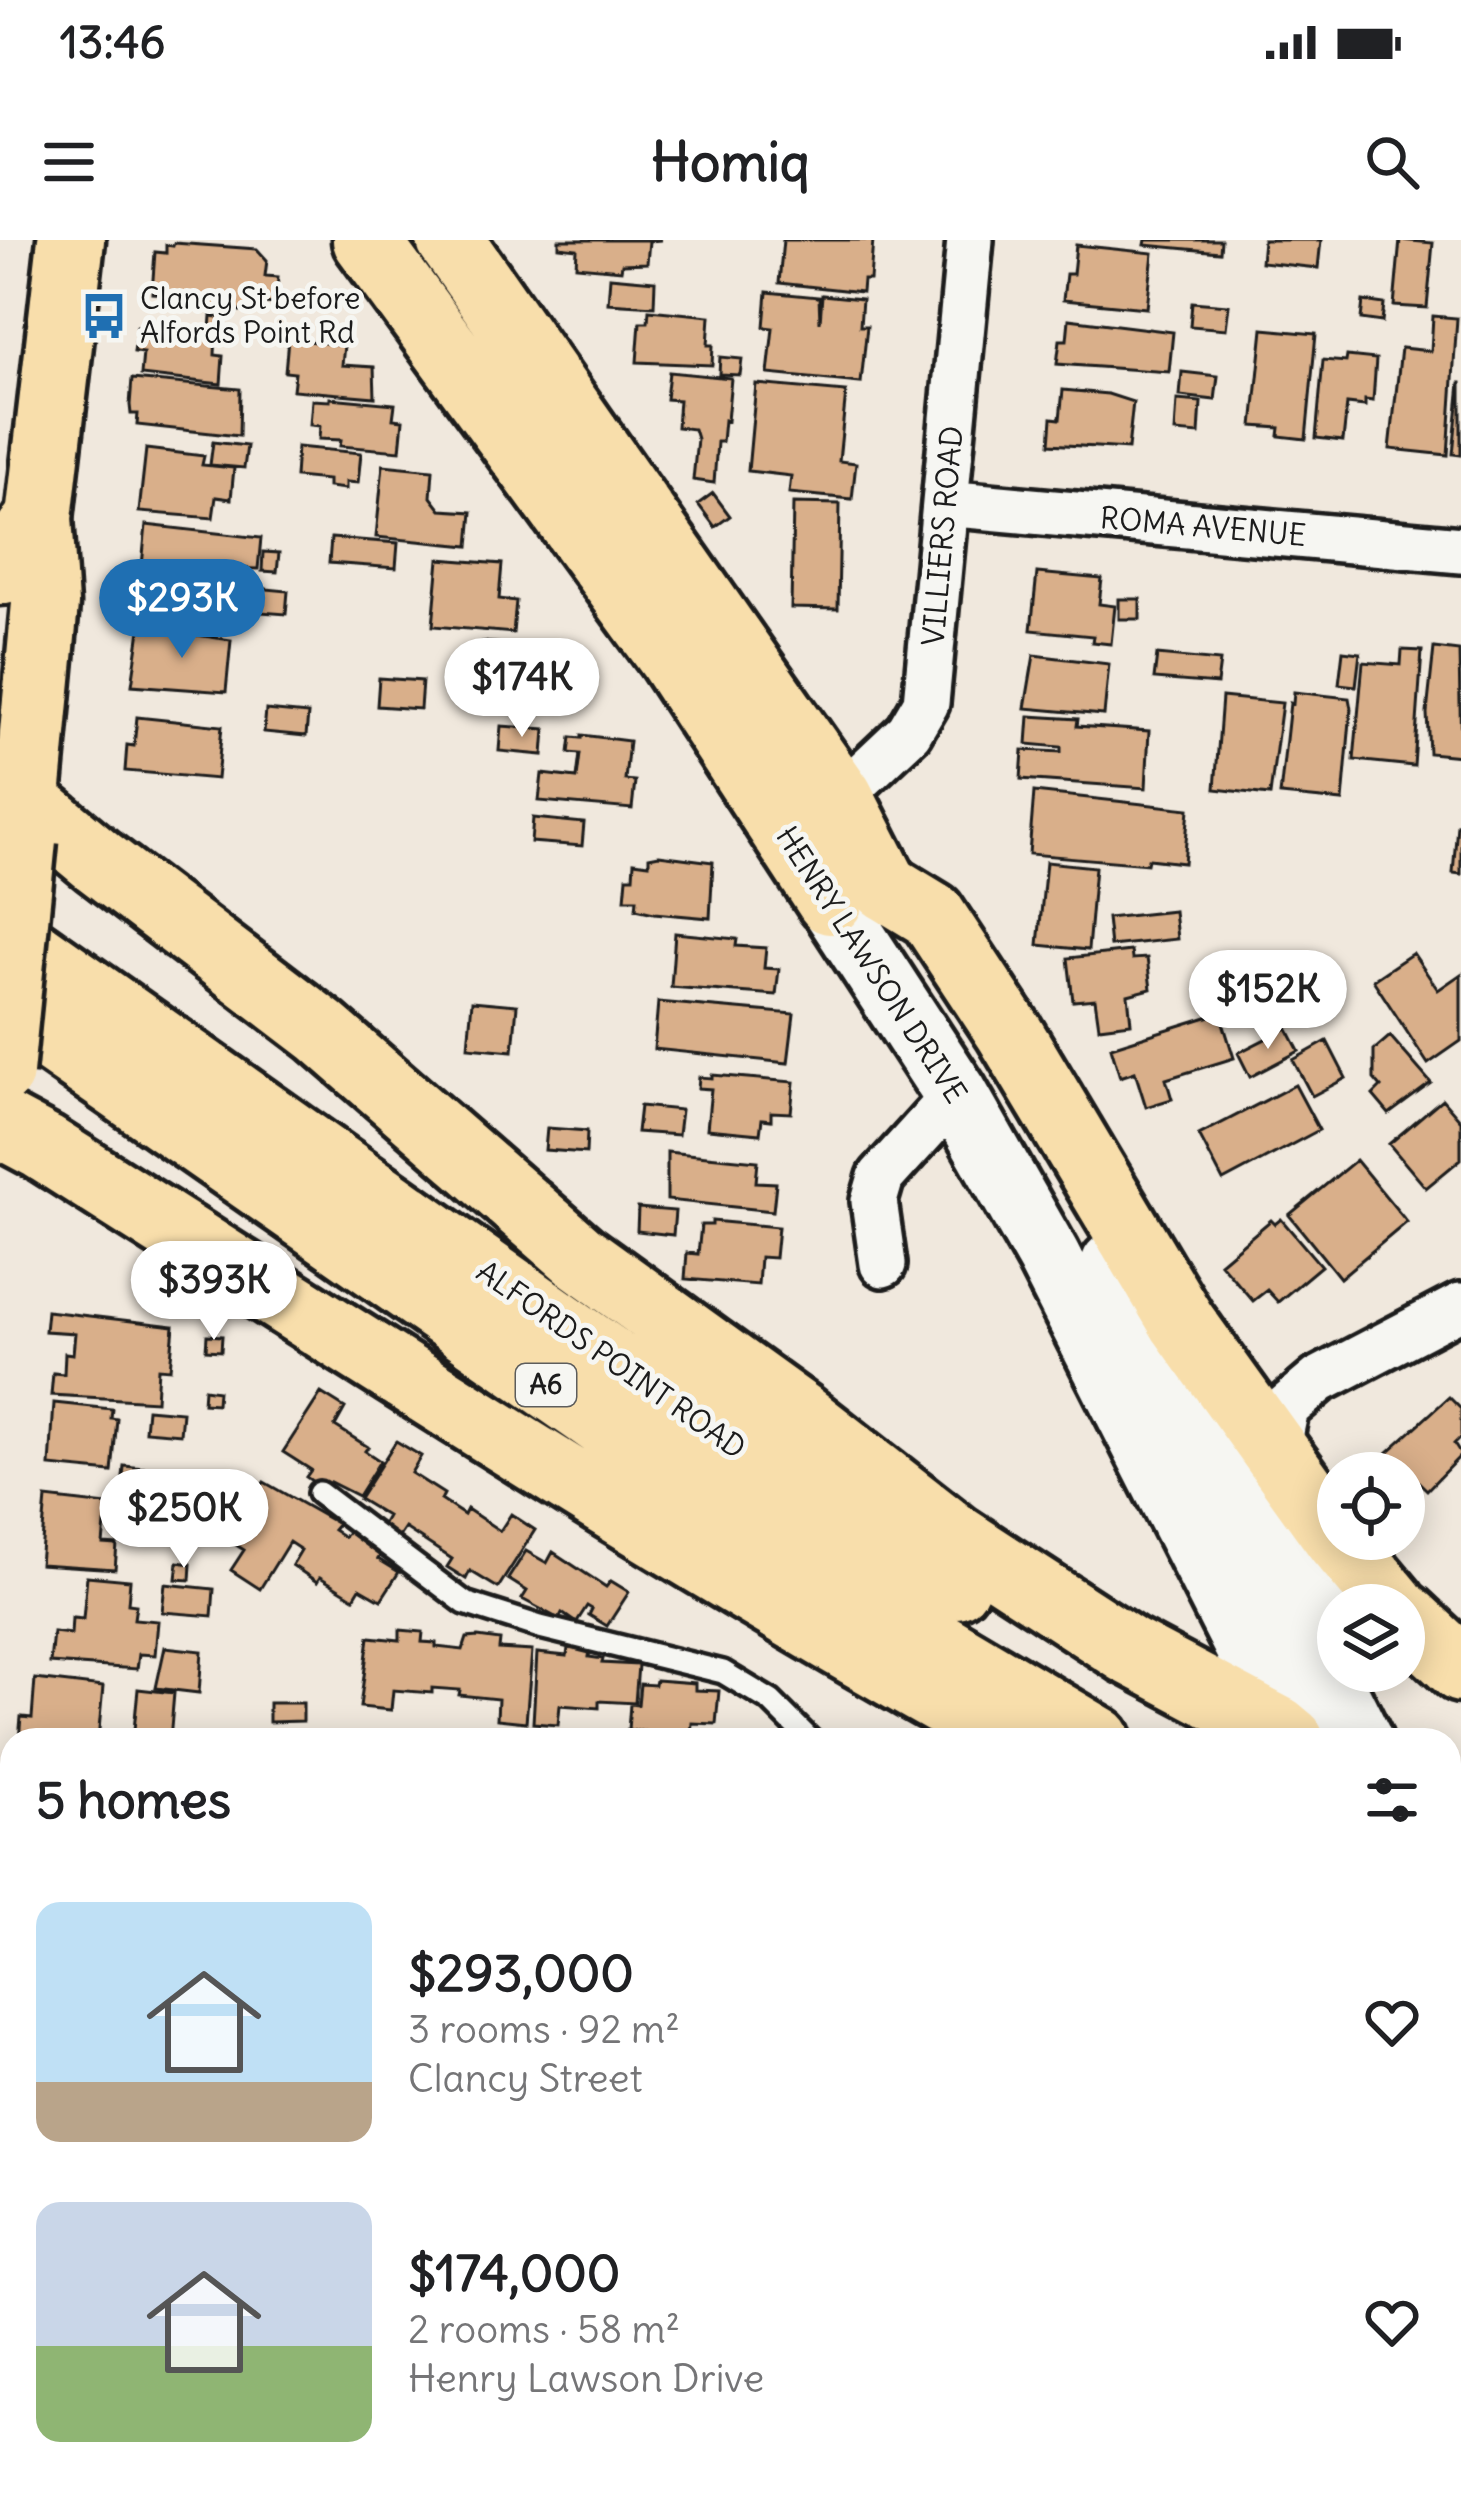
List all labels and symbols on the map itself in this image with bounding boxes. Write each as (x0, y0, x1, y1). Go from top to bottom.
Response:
place label: Clancy St before Alfords Point Rd (140, 279, 360, 351)
bus stop icon: Clancy St before Alfords Point Rd (79, 291, 129, 341)
street label: VILLIERS ROAD (913, 424, 971, 648)
street label: ROMA AVENUE (1099, 498, 1308, 554)
pin: $293K (98, 559, 266, 661)
pin: $174K (438, 638, 606, 740)
street label: HENRY LAWSON DRIVE (768, 819, 975, 1110)
pin: $152K (1184, 950, 1352, 1052)
pin: $393K (130, 1241, 298, 1343)
street label: ALFORDS POINT ROAD (470, 1252, 753, 1466)
road number: A6 (516, 1364, 576, 1406)
pin: $250K (100, 1469, 268, 1571)

